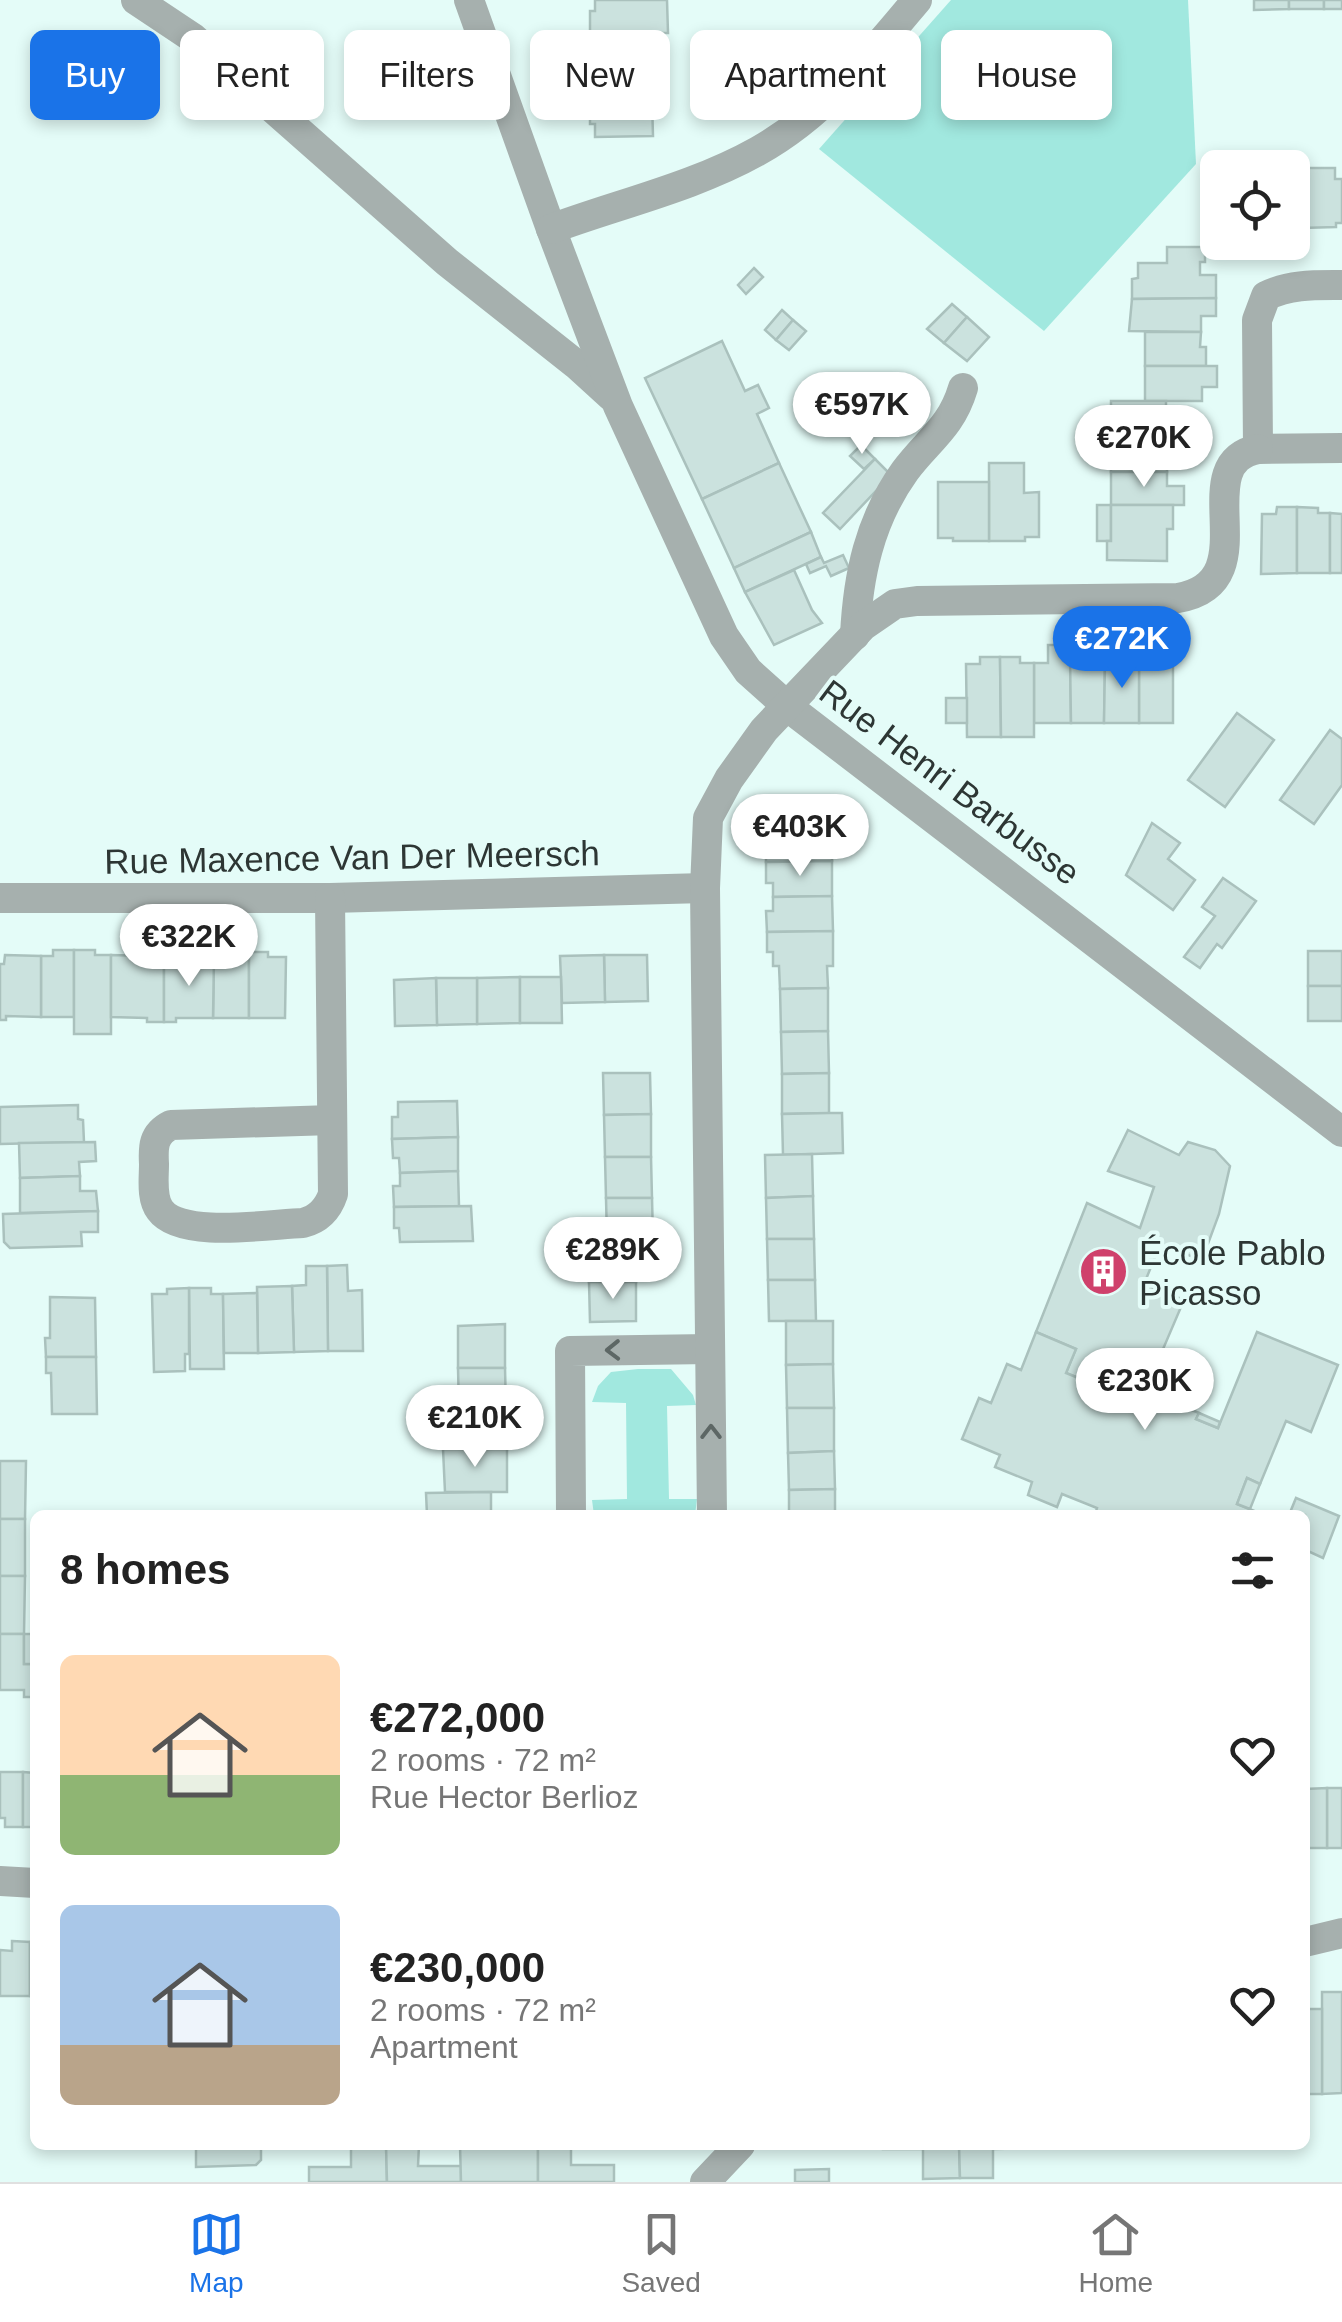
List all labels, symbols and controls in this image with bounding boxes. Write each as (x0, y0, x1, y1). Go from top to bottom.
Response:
chip: Buy (30, 30, 160, 120)
chip: Rent (180, 30, 324, 120)
chip: Filters (344, 30, 510, 120)
chip: New (530, 30, 670, 120)
chip: Apartment (690, 30, 921, 120)
chip: House (941, 30, 1112, 120)
map controls (1200, 150, 1310, 260)
button: locate (1200, 150, 1310, 260)
pin: €597K (792, 372, 932, 457)
text: €597K (815, 386, 909, 422)
pin: €270K (1074, 405, 1214, 490)
text: €270K (1097, 419, 1191, 455)
pin: €272K (1052, 606, 1192, 691)
text: €272K (1075, 620, 1169, 656)
street label: Rue Henri Barbusse (812, 672, 1088, 892)
pin: €403K (730, 794, 870, 879)
text: €403K (753, 808, 847, 844)
street label: Rue Maxence Van Der Meersch (104, 833, 600, 881)
pin: €322K (119, 904, 259, 989)
text: €322K (142, 918, 236, 954)
pin: €289K (543, 1217, 683, 1302)
text: €289K (566, 1231, 660, 1267)
place label: École Pablo Picasso (1139, 1233, 1326, 1312)
building icon: École Pablo Picasso (1078, 1246, 1130, 1298)
one-way arrow (604, 1340, 620, 1361)
pin: €230K (1075, 1348, 1215, 1433)
text: €230K (1098, 1362, 1192, 1398)
pin: €210K (405, 1385, 545, 1470)
text: €210K (428, 1399, 522, 1435)
one-way arrow (700, 1424, 722, 1440)
icon: filters (1225, 1543, 1280, 1598)
text: 8 homes (60, 1546, 230, 1593)
text: €272,000 (370, 1694, 545, 1741)
icon: home (140, 1695, 260, 1815)
icon: heart (1225, 1728, 1280, 1783)
text: 2 rooms · 72 m² (370, 1742, 596, 1778)
text: Rue Hector Berlioz (370, 1779, 639, 1815)
text: €230,000 (370, 1944, 545, 1991)
icon: home (140, 1945, 260, 2065)
icon: heart (1225, 1978, 1280, 2033)
text: 2 rooms · 72 m² (370, 1992, 596, 2028)
text: Apartment (370, 2029, 518, 2065)
tab: Map (189, 2207, 244, 2299)
tab: Saved (621, 2207, 701, 2299)
tab: Home (1078, 2207, 1153, 2299)

